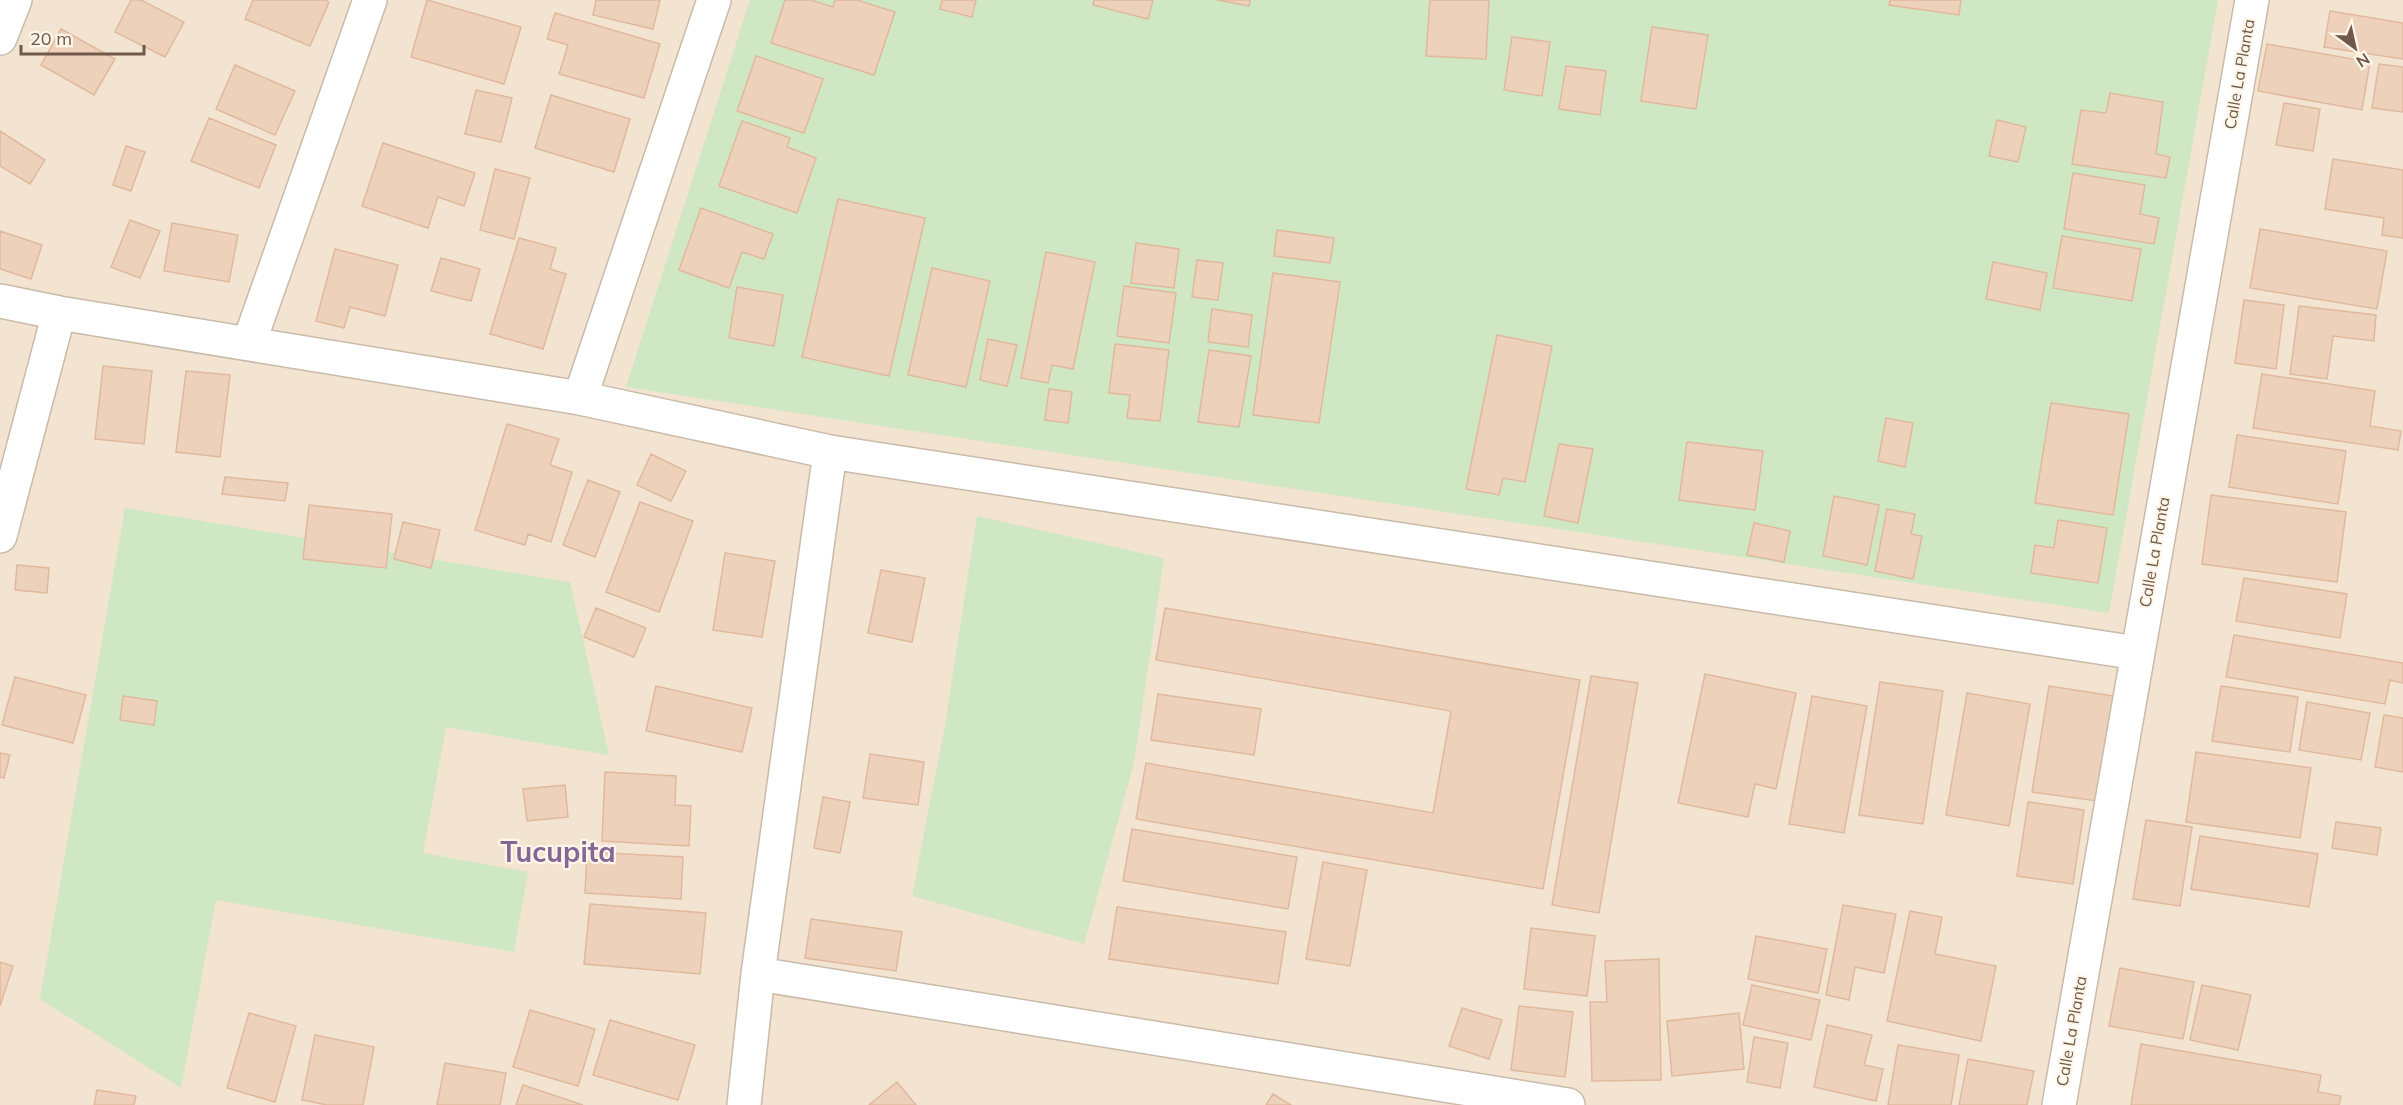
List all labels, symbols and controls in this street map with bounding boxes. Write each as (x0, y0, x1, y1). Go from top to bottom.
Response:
street label: Calle La Planta (2219, 17, 2259, 131)
scale bar (21, 18, 144, 56)
north arrow (2325, 18, 2385, 78)
text: 20 m (30, 27, 72, 50)
text: N (2353, 49, 2374, 72)
street label: Calle La Planta (2134, 495, 2174, 609)
district label: Tucupita (500, 834, 616, 869)
street label: Calle La Planta (2051, 974, 2091, 1088)

